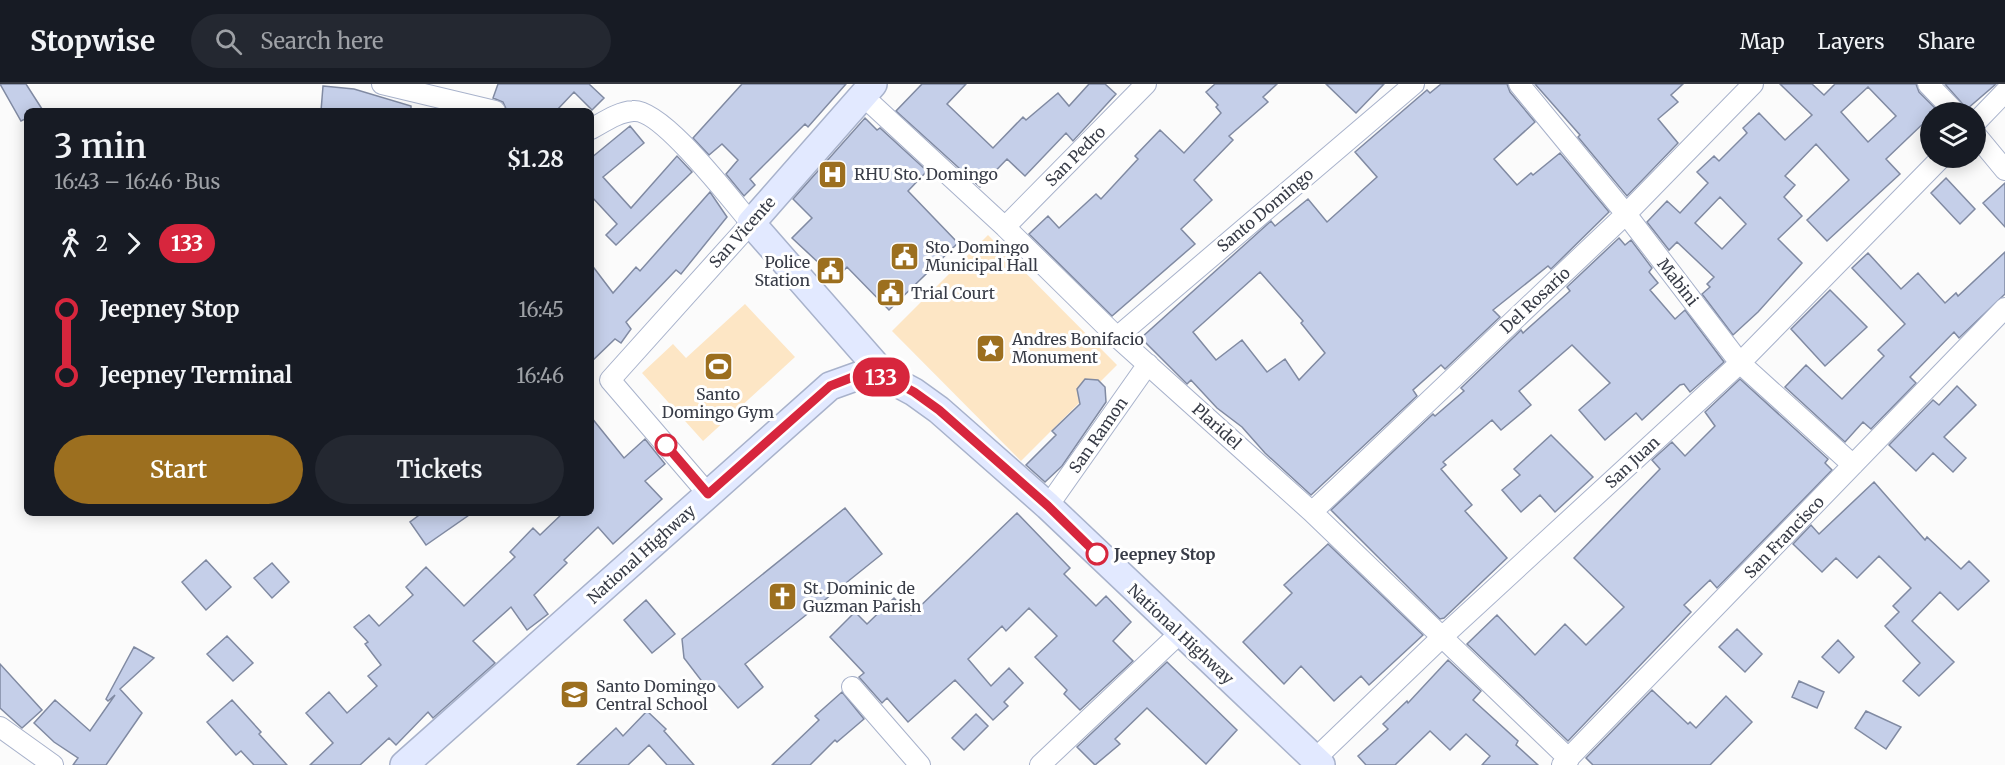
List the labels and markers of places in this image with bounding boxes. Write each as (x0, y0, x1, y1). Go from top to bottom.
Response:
hospital icon: RHU Sto. Domingo (817, 158, 849, 190)
place label: RHU Sto. Domingo (854, 164, 998, 184)
place label: Sto. Domingo Municipal Hall (925, 237, 1038, 275)
public building icon: Sto. Domingo Municipal Hall (888, 240, 920, 272)
place label: Police Station (754, 252, 810, 290)
public building icon: Police Station (815, 255, 847, 287)
public building icon: Trial Court (874, 277, 906, 309)
place label: Trial Court (911, 283, 996, 303)
place label: Andres Bonifacio Monument (1011, 329, 1144, 367)
place icon: Andres Bonifacio Monument (975, 332, 1007, 364)
sports icon: Santo Domingo Gym (702, 350, 734, 382)
place label: Santo Domingo Gym (662, 384, 774, 422)
unlabelled marker (655, 434, 677, 456)
marker: Jeepney Stop (1086, 543, 1108, 565)
place label: Jeepney Stop (1113, 544, 1215, 564)
place label: St. Dominic de Guzman Parish (803, 578, 922, 616)
church icon: St. Dominic de Guzman Parish (766, 581, 798, 613)
place label: Santo Domingo Central School (596, 676, 716, 714)
school or university icon: Santo Domingo Central School (559, 679, 591, 711)

